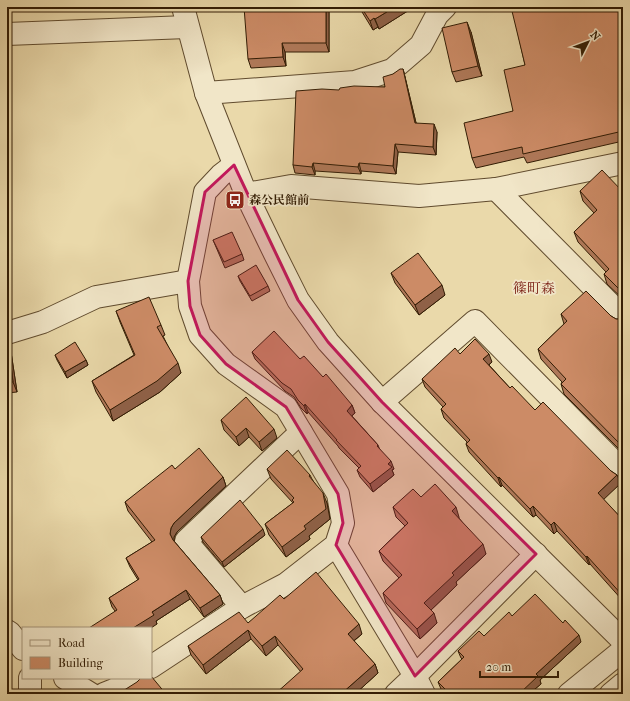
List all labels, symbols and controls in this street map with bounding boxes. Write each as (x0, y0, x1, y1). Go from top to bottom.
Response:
north arrow (568, 22, 608, 62)
text: N (587, 28, 603, 44)
bus stop icon: 森公民館前 (224, 189, 246, 211)
place label: 森公民館前 (249, 193, 309, 207)
district label: 篠町森 (513, 280, 555, 297)
legend (22, 627, 152, 679)
text: Road (58, 636, 85, 650)
scale bar (480, 653, 558, 679)
text: Building (58, 656, 103, 670)
text: 20 m (486, 660, 511, 674)

